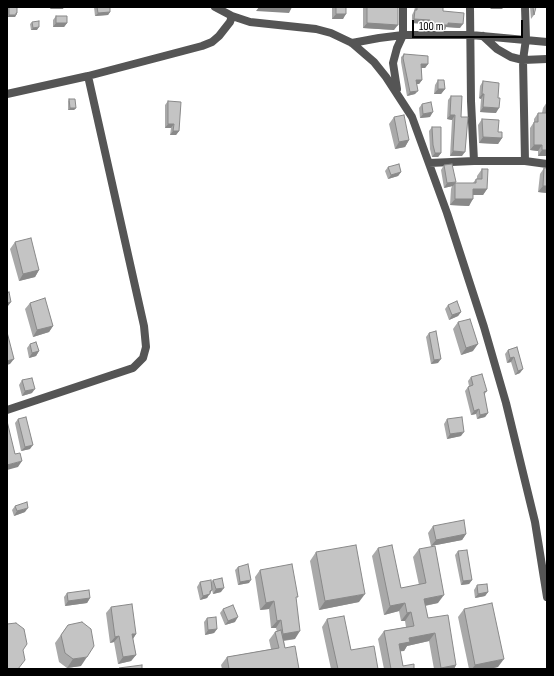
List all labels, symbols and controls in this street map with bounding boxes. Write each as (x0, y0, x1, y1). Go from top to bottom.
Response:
scale bar (414, 12, 525, 38)
text: 100 m (419, 19, 444, 34)

